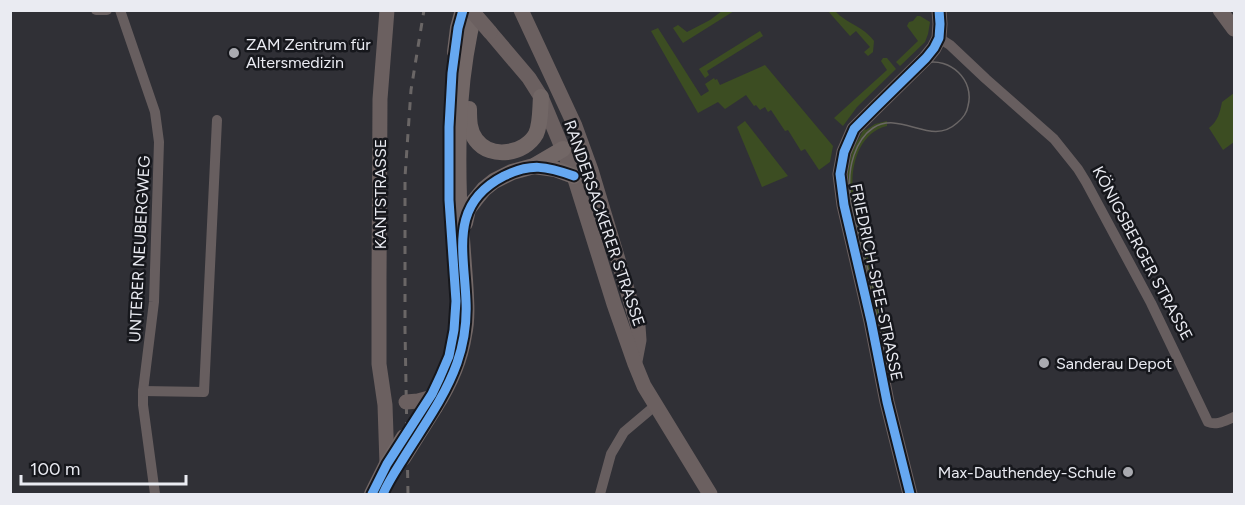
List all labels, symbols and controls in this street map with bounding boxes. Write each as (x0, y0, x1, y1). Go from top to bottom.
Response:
place label: ZAM Zentrum für Altersmedizin (246, 35, 371, 72)
marker: ZAM Zentrum für Altersmedizin (227, 46, 241, 60)
street label: RANDERSACKERER STRASSE (560, 118, 649, 329)
street label: KANTSTRASSE (371, 139, 390, 249)
street label: UNTERER NEUBERGWEG (125, 155, 154, 343)
street label: KÖNIGSBERGER STRASSE (1089, 163, 1197, 344)
street label: FRIEDRICH-SPEE-STRASSE (846, 182, 907, 383)
place label: Sanderau Depot (1056, 354, 1172, 373)
marker: Sanderau Depot (1037, 356, 1051, 370)
scale bar (21, 448, 186, 486)
text: 100 m (30, 458, 80, 480)
place label: Max-Dauthendey-Schule (938, 463, 1116, 482)
marker: Max-Dauthendey-Schule (1121, 465, 1135, 479)

